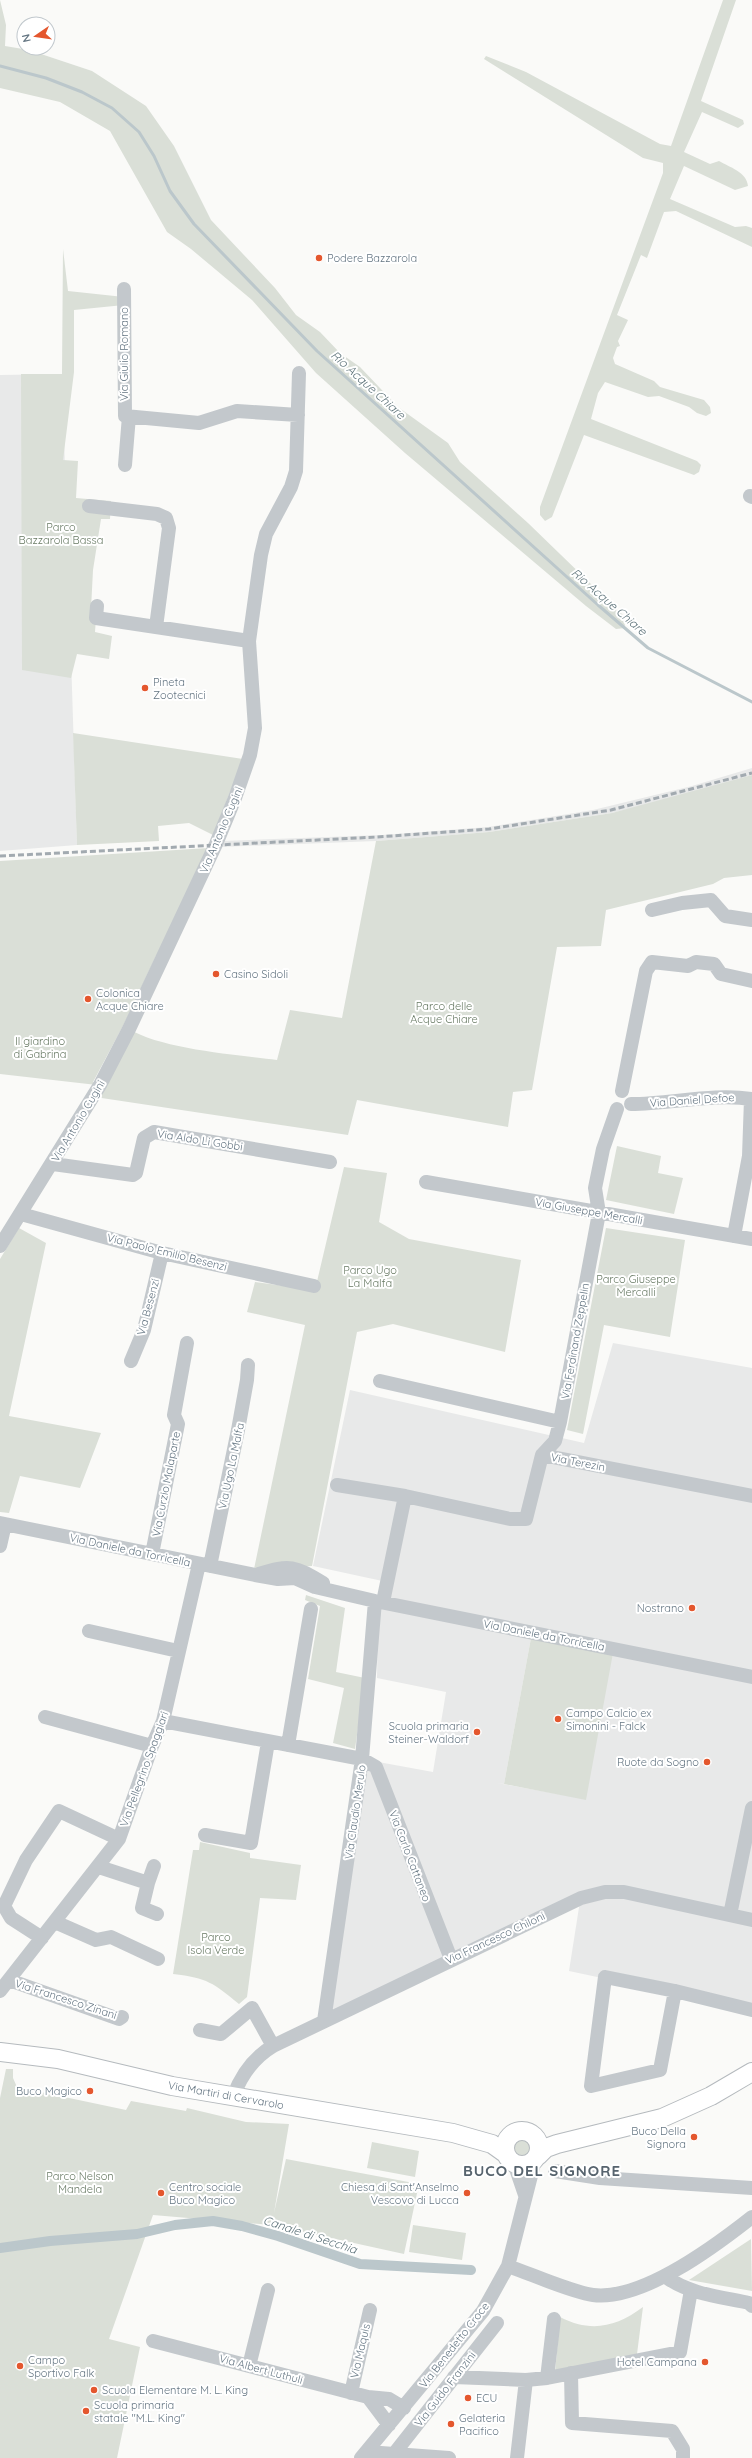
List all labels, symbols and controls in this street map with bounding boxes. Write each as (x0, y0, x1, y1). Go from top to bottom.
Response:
north arrow (16, 16, 56, 56)
text: N (19, 33, 34, 44)
place label: Podere Bazzarola (327, 251, 417, 265)
marker: Podere Bazzarola (314, 253, 324, 263)
street label: Via Giulio Romano (117, 307, 131, 401)
water label: Rio Acque Chiare (328, 347, 410, 423)
park label: Parco Bazzarola Bassa (19, 520, 103, 547)
water label: Rio Acque Chiare (569, 565, 651, 639)
place label: Pineta Zootecnici (153, 675, 206, 702)
marker: Pineta Zootecnici (140, 683, 150, 693)
street label: Via Antonio Cugini (196, 785, 246, 875)
place label: Casino Sidoli (224, 967, 288, 981)
marker: Casino Sidoli (211, 969, 221, 979)
place label: Colonica Acque Chiare (96, 986, 164, 1013)
marker: Colonica Acque Chiare (83, 994, 93, 1004)
park label: Parco delle Acque Chiare (410, 999, 478, 1026)
park label: Il giardino di Gabrina (14, 1034, 66, 1061)
street label: Via Antonio Cugini (48, 1078, 108, 1164)
street label: Via Daniel Defoe (649, 1090, 735, 1110)
street label: Via Aldo Li Gobbi (156, 1126, 244, 1154)
street label: Via Giuseppe Mercalli (534, 1195, 644, 1227)
street label: Via Paolo Emilio Besenzi (106, 1230, 228, 1274)
park label: Parco Ugo La Malfa (343, 1263, 397, 1290)
park label: Parco Giuseppe Mercalli (596, 1272, 676, 1299)
street label: Via Besenzi (134, 1277, 162, 1337)
street label: Via Ferdinand Zeppelin (558, 1282, 592, 1400)
street label: Via Ugo La Malfa (215, 1422, 247, 1510)
street label: Via Curzio Malaparte (149, 1430, 183, 1538)
street label: Via Terezin (550, 1450, 606, 1474)
street label: Via Daniele da Torricella (68, 1530, 192, 1570)
place label: Nostrano (637, 1601, 684, 1615)
marker: Nostrano (687, 1603, 697, 1613)
street label: Via Daniele da Torricella (482, 1616, 606, 1654)
place label: Campo Calcio ex Simonini - Falck (566, 1706, 652, 1733)
street label: Via Pellegrino Spaggiari (117, 1710, 171, 1828)
marker: Campo Calcio ex Simonini - Falck (553, 1714, 563, 1724)
place label: Scuola primaria Steiner-Waldorf (388, 1719, 469, 1746)
marker: Scuola primaria Steiner-Waldorf (472, 1727, 482, 1737)
place label: Ruote da Sogno (617, 1755, 699, 1769)
marker: Ruote da Sogno (702, 1757, 712, 1767)
street label: Via Claudio Merulo (341, 1763, 369, 1860)
street label: Via Carlo Cattaneo (386, 1808, 434, 1904)
street label: Via Francesco Chiloni (443, 1909, 547, 1967)
park label: Parco Isola Verde (188, 1930, 244, 1957)
street label: Via Francesco Zinani (13, 1976, 119, 2022)
street label: Via Martiri di Cervarolo (167, 2078, 285, 2112)
place label: Buco Magico (16, 2084, 82, 2098)
marker: Buco Magico (85, 2086, 95, 2096)
place label: Buco Della Signora (631, 2124, 686, 2151)
marker: Buco Della Signora (689, 2132, 699, 2142)
district label: BUCO DEL SIGNORE (463, 2161, 621, 2180)
park label: Parco Nelson Mandela (46, 2169, 114, 2196)
place label: Centro sociale Buco Magico (169, 2180, 241, 2207)
place label: Chiesa di Sant'Anselmo Vescovo di Lucca (341, 2180, 459, 2207)
marker: Centro sociale Buco Magico (156, 2188, 166, 2198)
marker: Chiesa di Sant'Anselmo Vescovo di Lucca (462, 2188, 472, 2198)
water label: Canale di Secchia (261, 2212, 360, 2257)
street label: Via Benedetto Croce (416, 2299, 492, 2391)
street label: Via Maquis (347, 2322, 373, 2380)
street label: Via Guido Franzini (411, 2349, 479, 2429)
street label: Via Albert Luthuli (218, 2351, 304, 2387)
place label: Campo Sportivo Falk (28, 2353, 94, 2380)
place label: Hotel Campana (617, 2355, 697, 2369)
marker: Hotel Campana (700, 2357, 710, 2367)
marker: Campo Sportivo Falk (15, 2361, 25, 2371)
place label: Scuola Elementare M. L. King (102, 2383, 248, 2397)
marker: Scuola Elementare M. L. King (89, 2385, 99, 2395)
place label: ECU (476, 2391, 497, 2405)
marker: ECU (463, 2393, 473, 2403)
place label: Scuola primaria statale "M.L. King" (94, 2398, 185, 2425)
marker: Scuola primaria statale "M.L. King" (81, 2406, 91, 2416)
place label: Gelateria Pacifico (459, 2411, 505, 2438)
marker: Gelateria Pacifico (446, 2419, 456, 2429)

